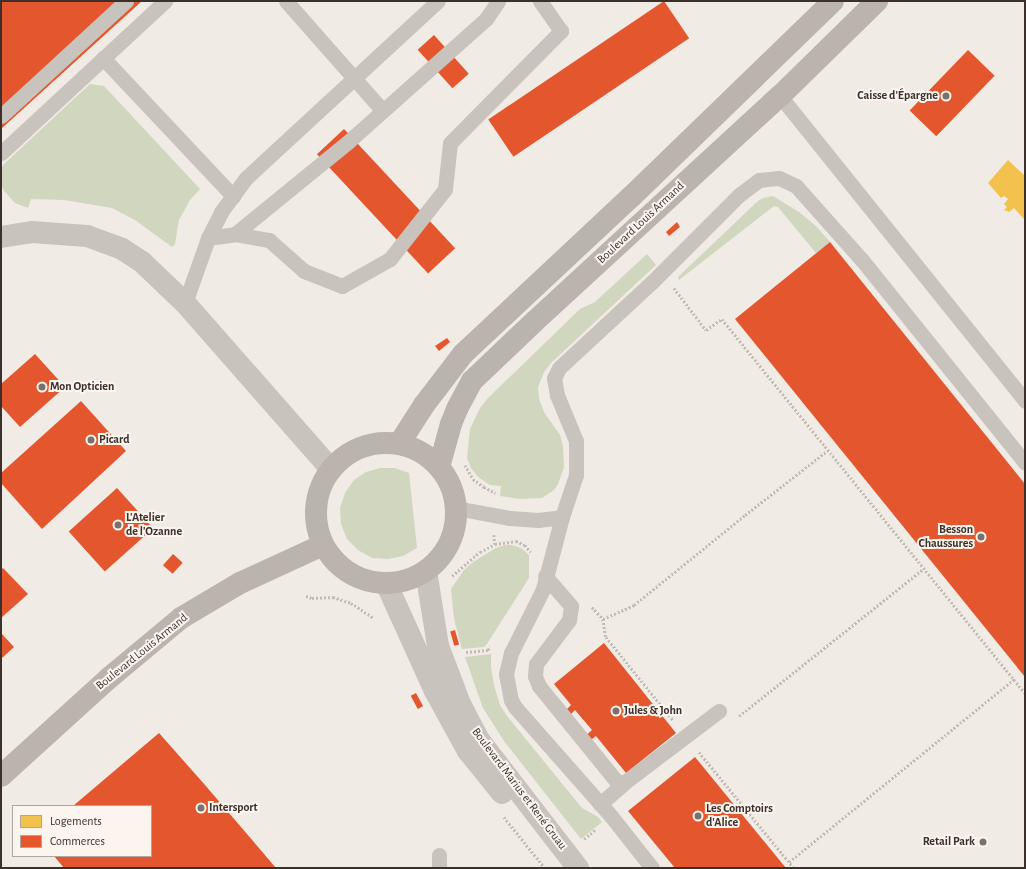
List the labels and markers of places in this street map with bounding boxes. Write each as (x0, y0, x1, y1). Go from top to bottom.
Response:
place label: Caisse d'Épargne (857, 89, 938, 103)
marker: Caisse d'Épargne (941, 91, 951, 101)
place label: Mon Opticien (50, 380, 114, 394)
marker: Mon Opticien (37, 382, 47, 392)
place label: Picard (99, 433, 129, 447)
marker: Picard (86, 435, 96, 445)
place label: L'Atelier de l'Ozanne (126, 511, 182, 539)
marker: L'Atelier de l'Ozanne (113, 520, 123, 530)
place label: Besson Chaussures (918, 523, 973, 551)
marker: Besson Chaussures (976, 532, 986, 542)
place label: Jules & John (624, 704, 682, 718)
marker: Jules & John (611, 706, 621, 716)
place label: Intersport (209, 801, 258, 815)
place label: Les Comptoirs d'Alice (706, 802, 773, 830)
marker: Intersport (196, 803, 206, 813)
marker: Les Comptoirs d'Alice (693, 811, 703, 821)
place label: Retail Park (923, 835, 975, 849)
marker: Retail Park (978, 837, 988, 847)

